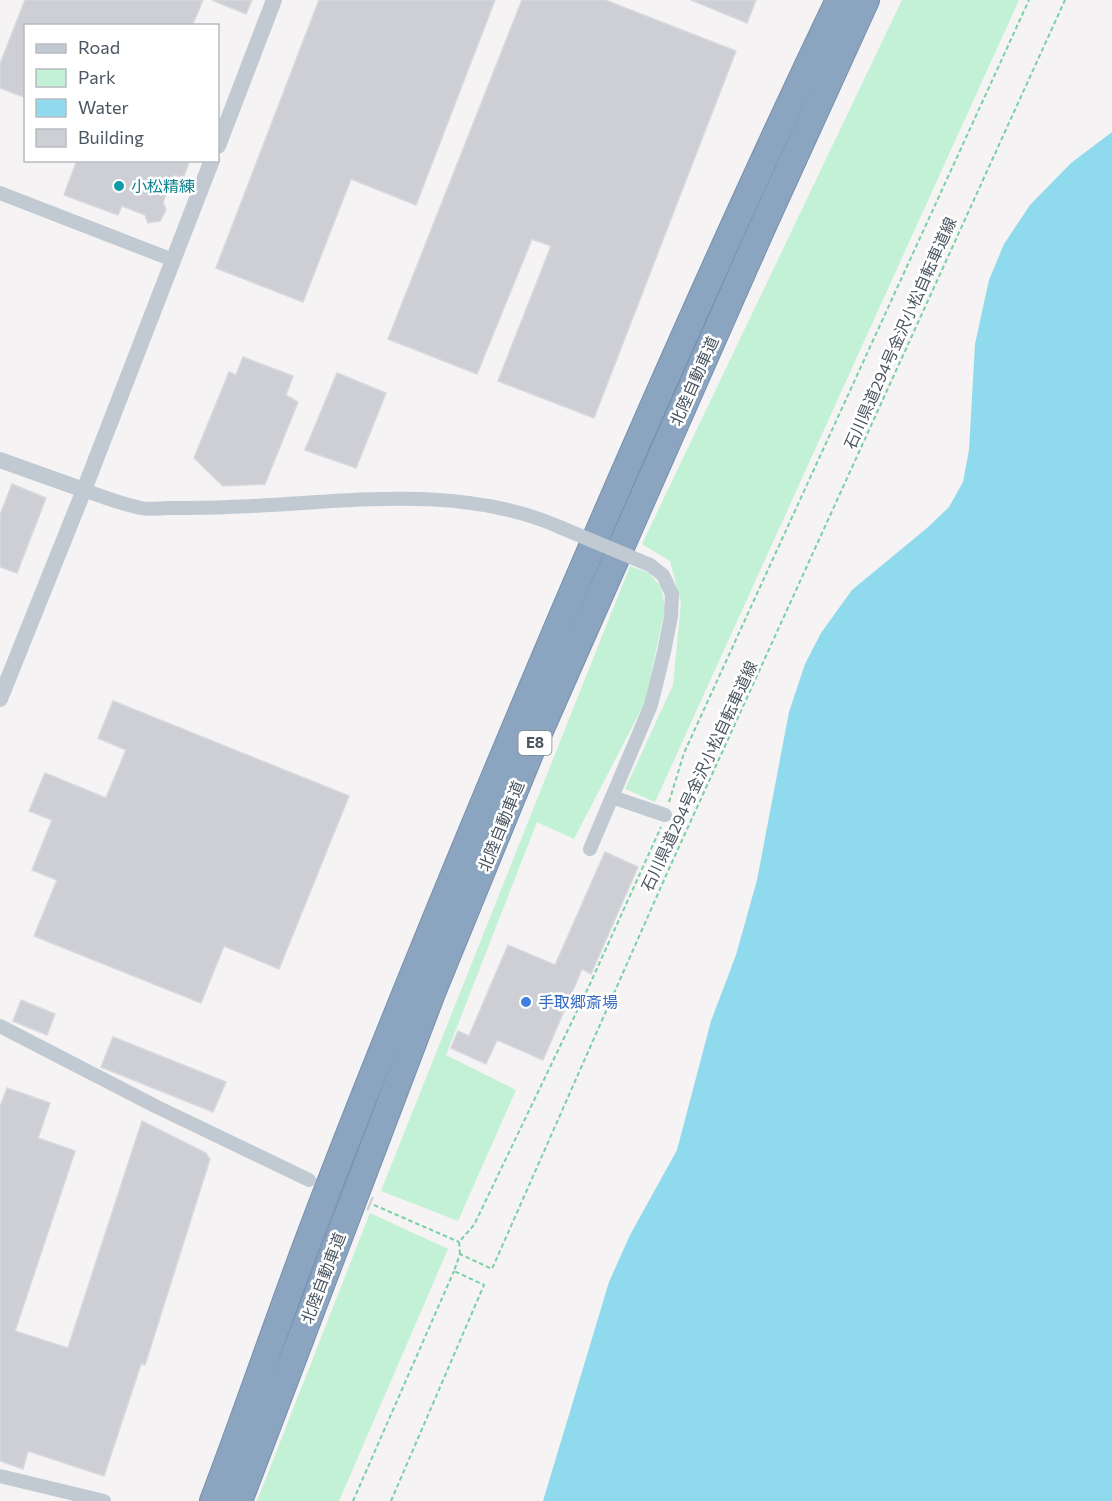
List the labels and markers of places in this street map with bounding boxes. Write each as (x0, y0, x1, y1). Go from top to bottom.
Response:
place label: 小松精練 (131, 176, 195, 195)
marker: 小松精練 (112, 179, 126, 193)
place label: 手取郷斎場 (538, 992, 618, 1011)
marker: 手取郷斎場 (519, 995, 533, 1009)

